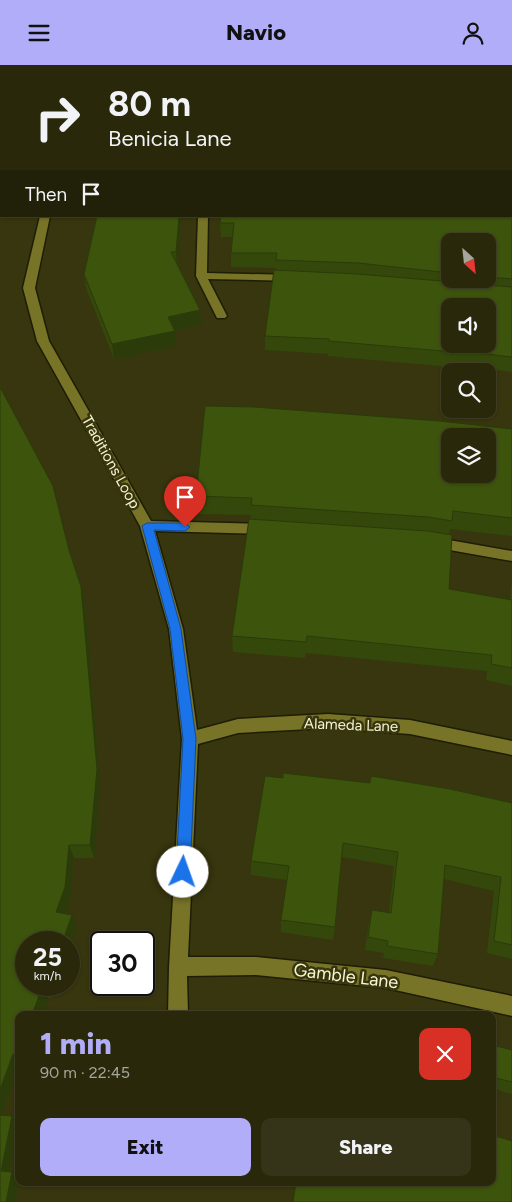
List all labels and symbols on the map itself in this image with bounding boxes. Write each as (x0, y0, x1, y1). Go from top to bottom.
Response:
north arrow (441, 233, 496, 287)
street label: Traditions Loop (78, 412, 144, 512)
pin (164, 476, 206, 527)
street label: Alameda Lane (304, 714, 398, 736)
position arrow (156, 845, 208, 897)
speed limit sign: 30 (90, 931, 155, 996)
street label: Gamble Lane (292, 959, 400, 993)

